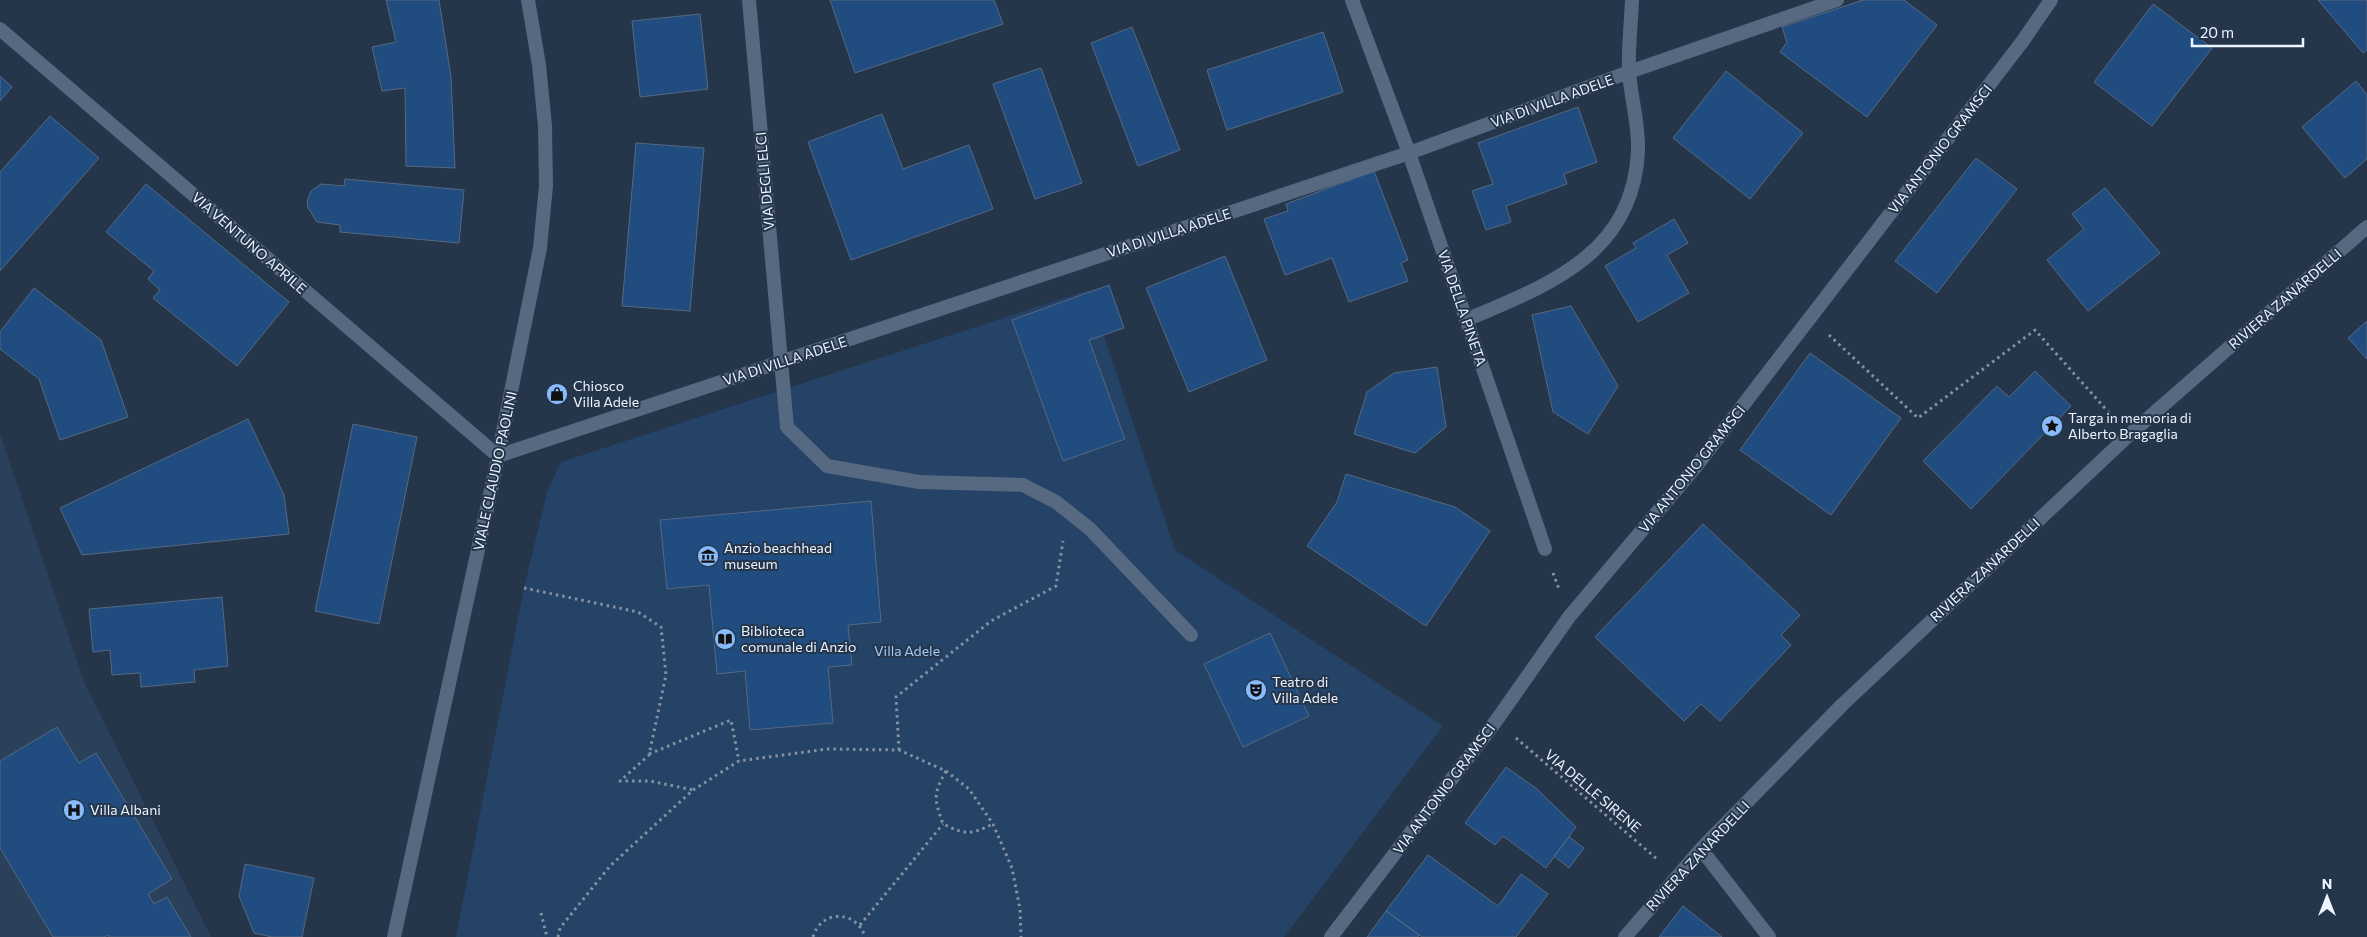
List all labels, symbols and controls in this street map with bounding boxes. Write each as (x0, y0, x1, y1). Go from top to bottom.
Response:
scale bar (2192, 15, 2303, 47)
text: 20 m (2200, 23, 2234, 41)
street label: VIA DI VILLA ADELE (1488, 70, 1615, 131)
street label: VIA ANTONIO GRAMSCI (1884, 81, 1995, 217)
street label: VIA DEGLI ELCI (752, 131, 777, 231)
street label: VIA VENTUNO APRILE (189, 188, 310, 297)
street label: VIA DI VILLA ADELE (1105, 204, 1233, 261)
street label: RIVIERA ZANARDELLI (2225, 245, 2345, 352)
street label: VIA DELLA PINETA (1435, 247, 1490, 369)
street label: VIA DI VILLA ADELE (721, 332, 849, 389)
place label: Chiosco Villa Adele (573, 377, 639, 410)
shop icon: Chiosco Villa Adele (545, 382, 569, 406)
street label: VIALE CLAUDIO PAOLINI (469, 390, 520, 552)
street label: VIA ANTONIO GRAMSCI (1635, 402, 1748, 536)
place label: Targa in memoria di Alberto Bragaglia (2068, 409, 2192, 442)
place icon: Targa in memoria di Alberto Bragaglia (2040, 414, 2064, 438)
street label: RIVIERA ZANARDELLI (1926, 514, 2043, 625)
place label: Anzio beachhead museum (724, 539, 832, 572)
museum icon: Anzio beachhead museum (696, 544, 720, 568)
place label: Biblioteca comunale di Anzio (741, 622, 856, 655)
library icon: Biblioteca comunale di Anzio (713, 627, 737, 651)
park label: Villa Adele (874, 642, 940, 659)
place label: Teatro di Villa Adele (1272, 673, 1338, 706)
theatre icon: Teatro di Villa Adele (1244, 678, 1268, 702)
street label: VIA ANTONIO GRAMSCI (1389, 720, 1498, 857)
street label: VIA DELLE SIRENE (1542, 745, 1645, 836)
street label: RIVIERA ZANARDELLI (1642, 797, 1753, 914)
hospital icon: Villa Albani (62, 798, 86, 822)
place label: Villa Albani (90, 801, 161, 818)
north arrow (2302, 872, 2352, 922)
text: N (2322, 875, 2332, 892)

